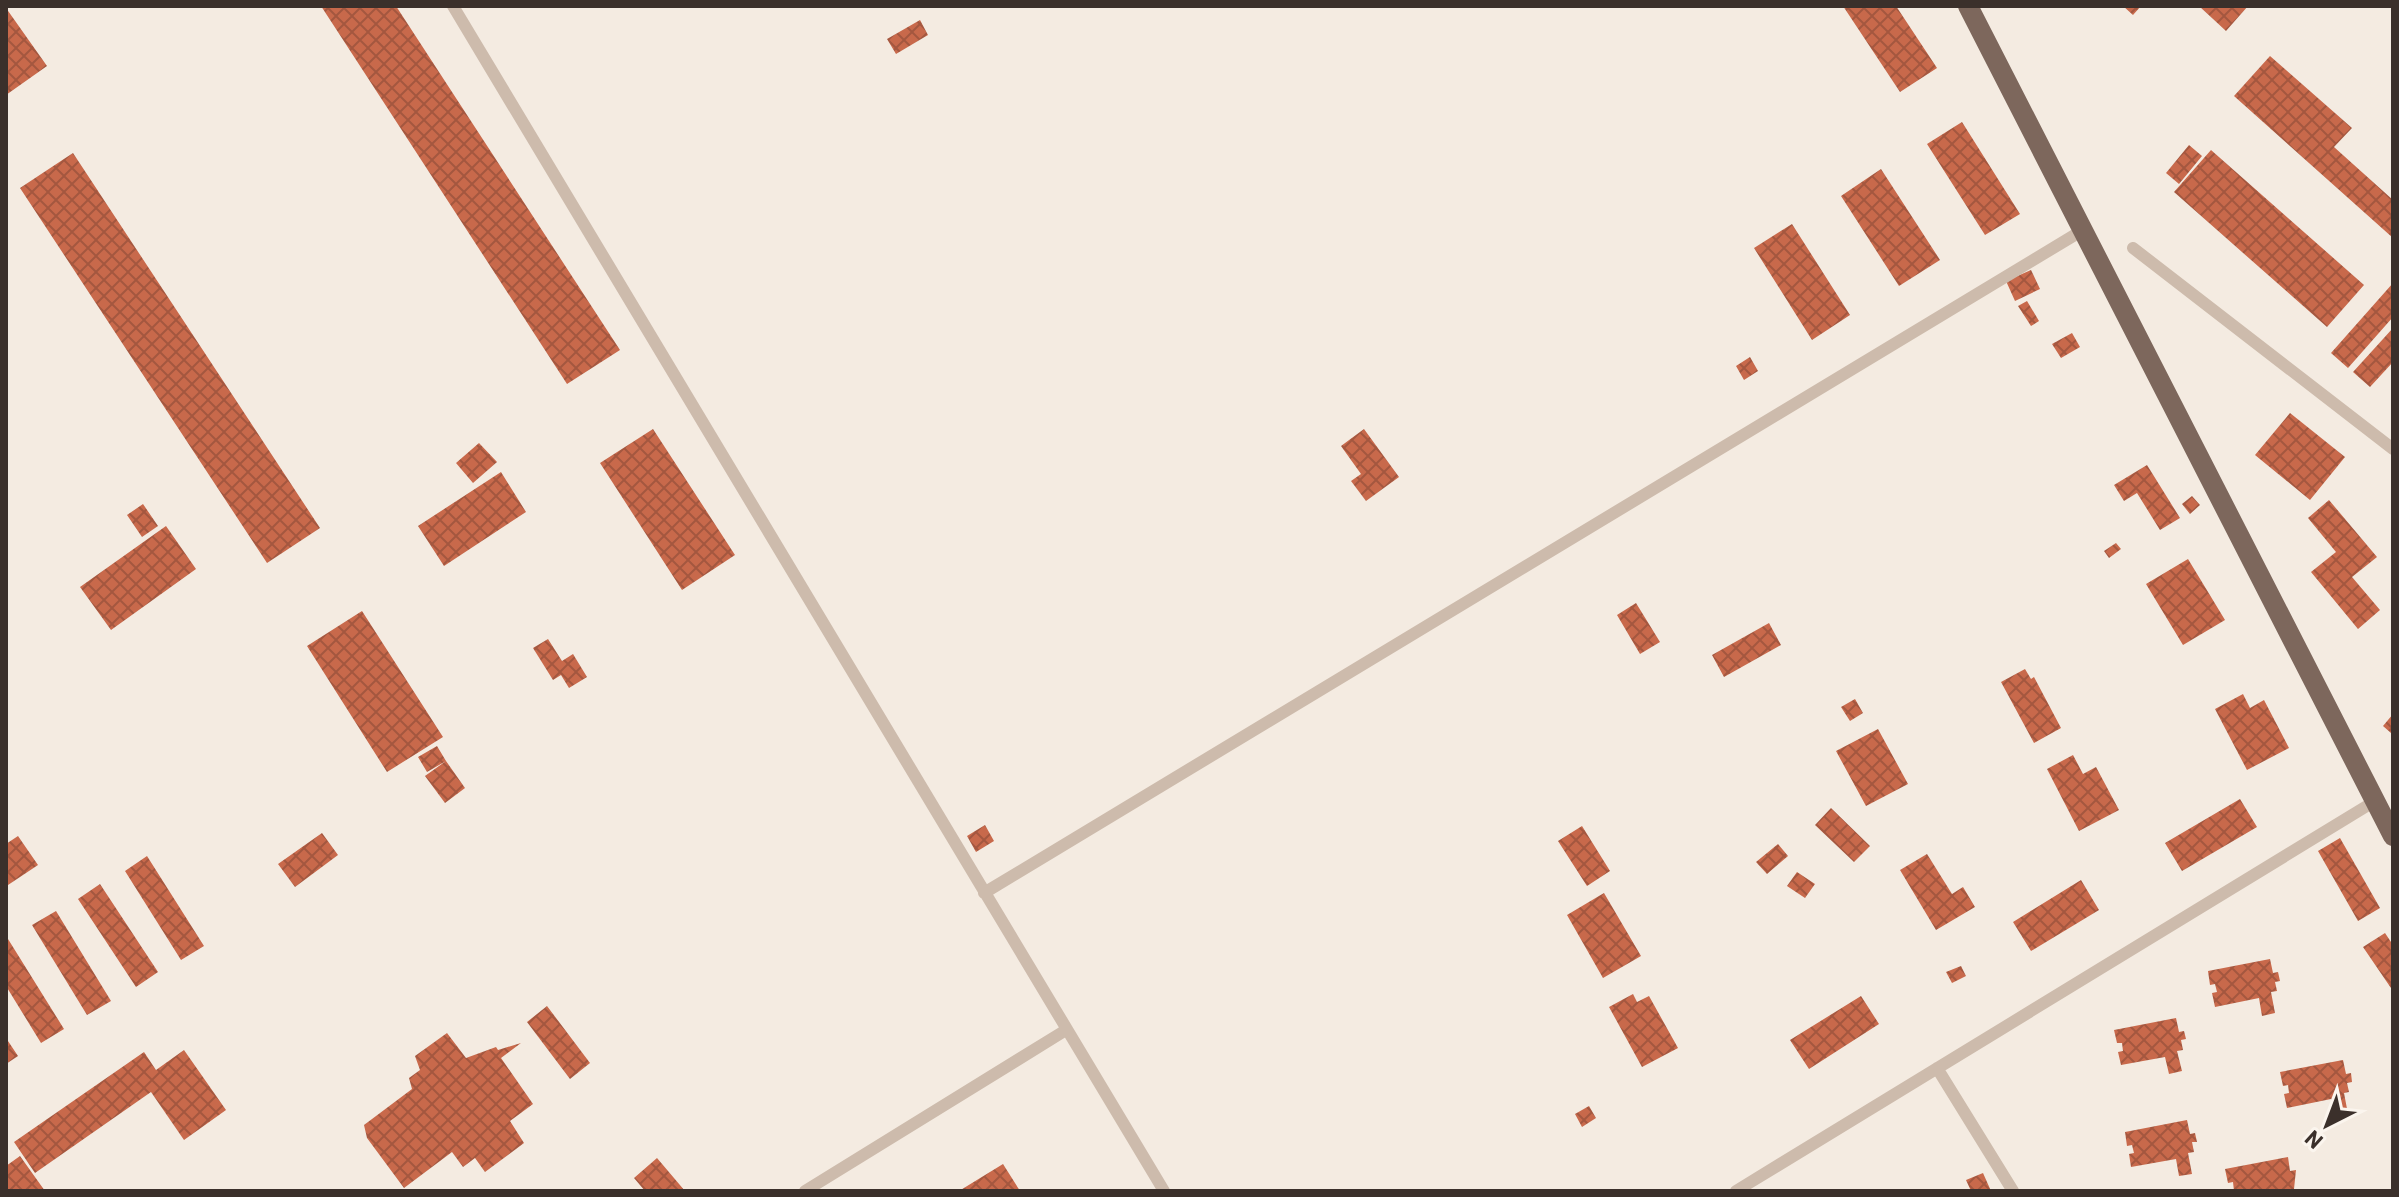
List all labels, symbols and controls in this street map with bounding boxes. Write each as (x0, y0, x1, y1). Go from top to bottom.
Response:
north arrow (2287, 1085, 2367, 1165)
text: N (2299, 1126, 2327, 1155)

